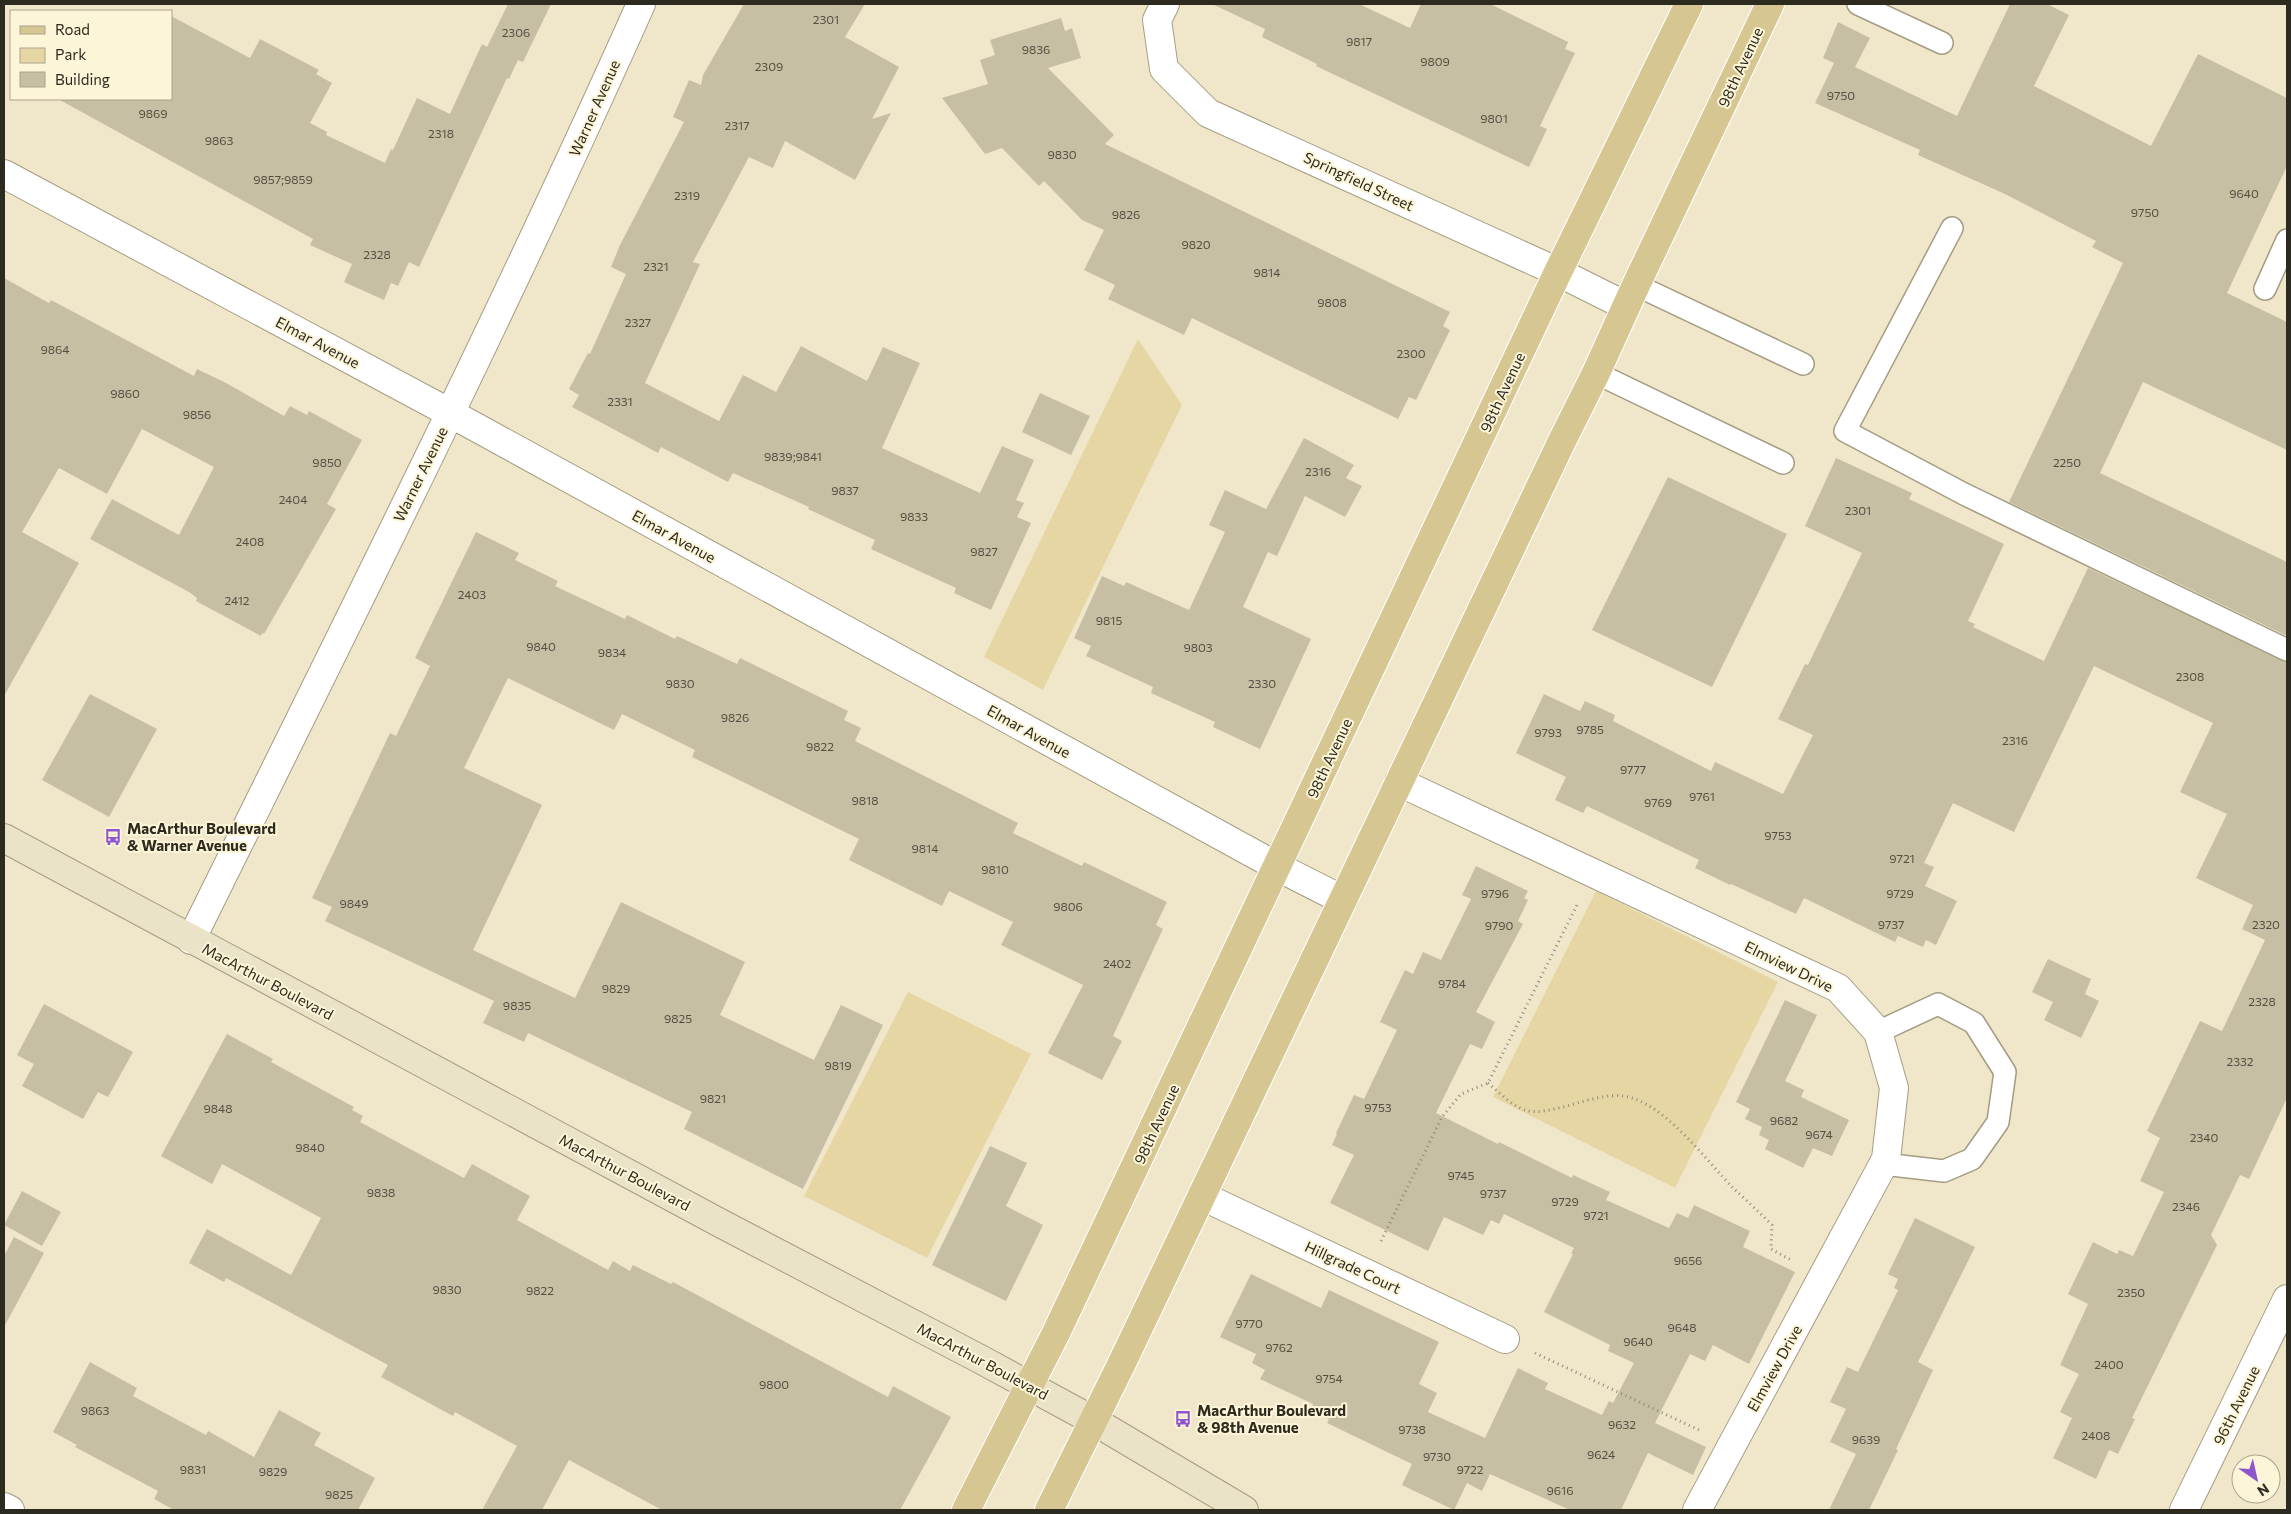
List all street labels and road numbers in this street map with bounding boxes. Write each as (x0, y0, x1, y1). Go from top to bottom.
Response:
street label: 98th Avenue (1714, 24, 1766, 110)
street label: Warner Avenue (565, 57, 623, 159)
street label: Springfield Street (1301, 148, 1417, 214)
street label: Elmar Avenue (273, 312, 363, 372)
street label: 98th Avenue (1476, 349, 1528, 435)
street label: Warner Avenue (389, 423, 451, 525)
street label: Elmar Avenue (629, 506, 719, 566)
street label: Elmar Avenue (984, 701, 1074, 761)
street label: 98th Avenue (1303, 715, 1355, 801)
street label: Elmview Drive (1742, 937, 1836, 995)
street label: MacArthur Boulevard (199, 939, 337, 1023)
street label: 98th Avenue (1130, 1081, 1182, 1167)
street label: MacArthur Boulevard (556, 1130, 694, 1214)
street label: Hillgrade Court (1302, 1237, 1404, 1297)
street label: MacArthur Boulevard (914, 1319, 1052, 1403)
street label: Elmview Drive (1743, 1322, 1805, 1414)
street label: 96th Avenue (2209, 1362, 2263, 1448)

